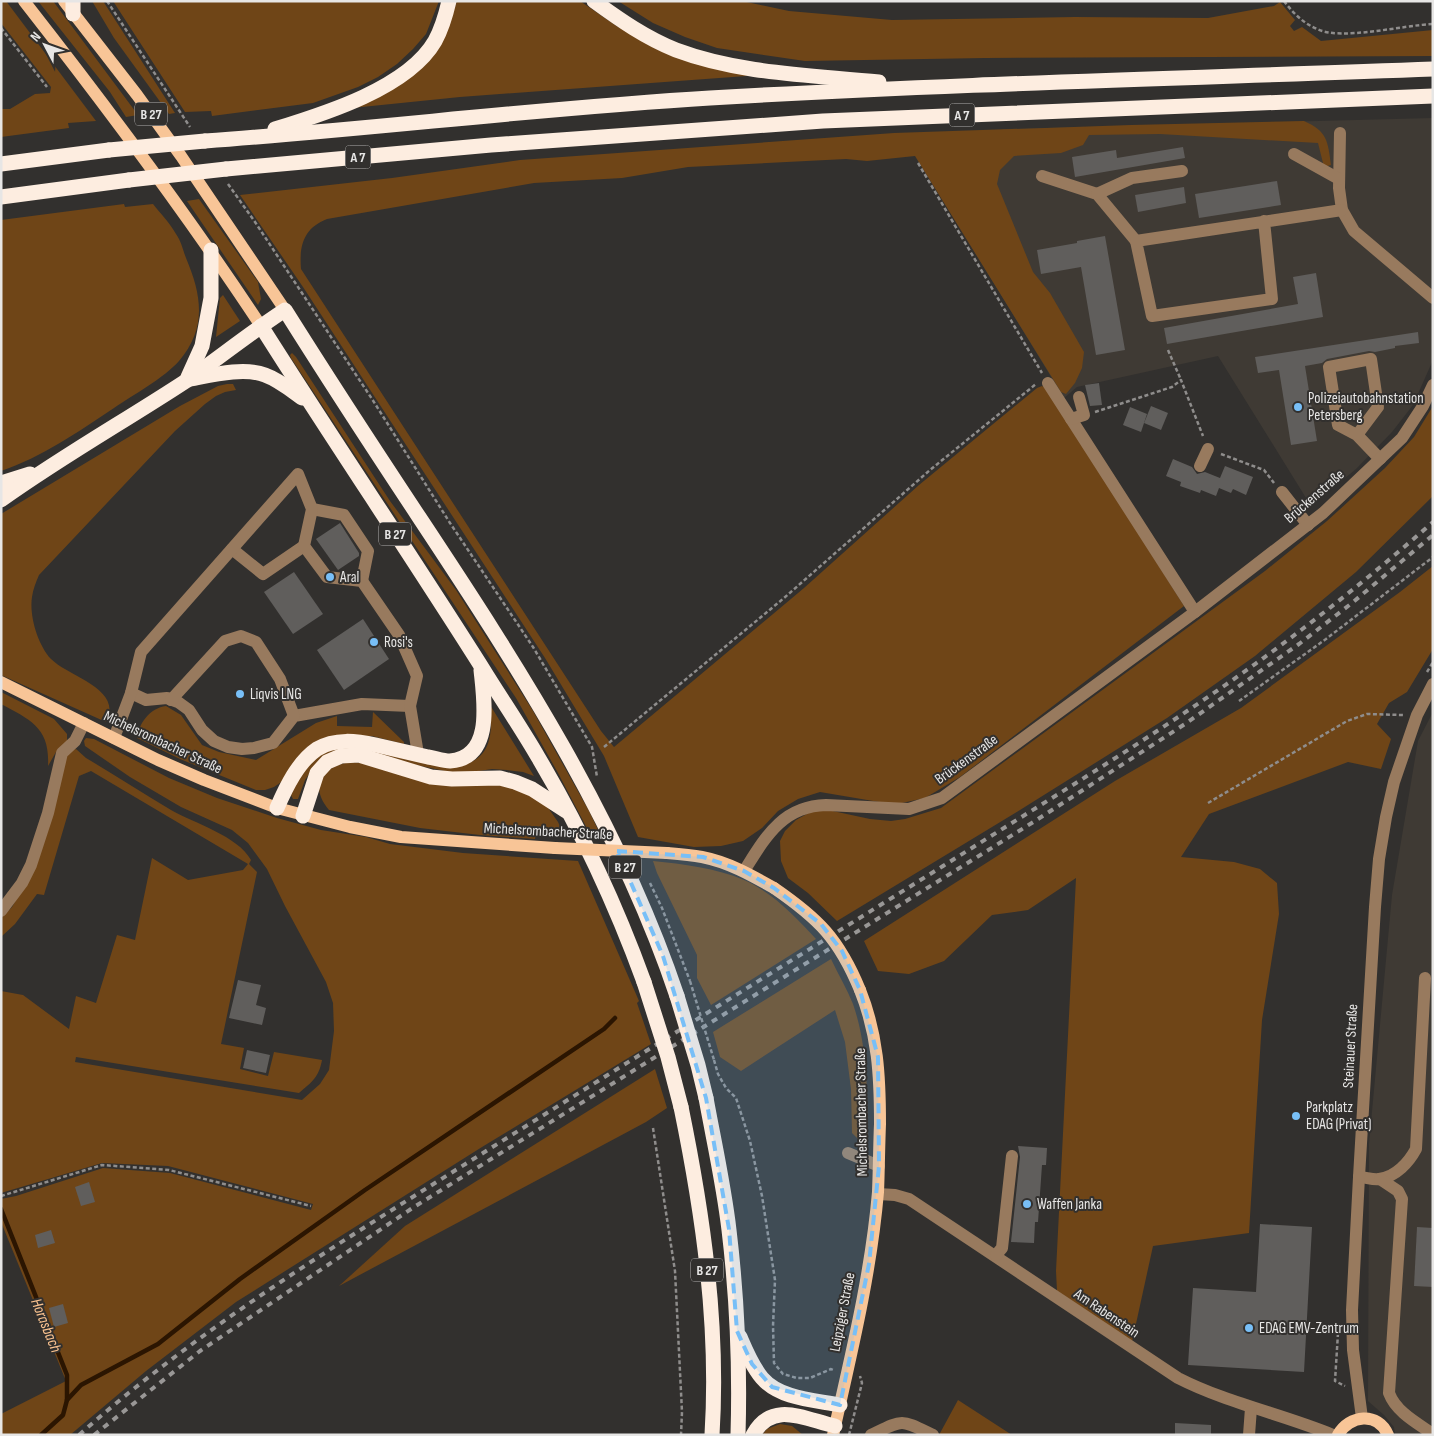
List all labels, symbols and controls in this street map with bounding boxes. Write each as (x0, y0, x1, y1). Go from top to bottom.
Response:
north arrow (20, 20, 70, 70)
text: N (27, 28, 44, 45)
road number: B 27 (135, 102, 167, 126)
road number: A 7 (950, 104, 974, 126)
road number: A 7 (346, 146, 370, 168)
place label: Polizeiautobahnstation Petersberg (1308, 389, 1424, 425)
marker: Polizeiautobahnstation Petersberg (1292, 401, 1304, 413)
street label: Brückenstraße (1280, 465, 1348, 528)
road number: B 27 (379, 522, 411, 546)
place label: Aral (339, 568, 359, 587)
marker: Aral (324, 571, 336, 583)
place label: Rosi's (384, 633, 413, 652)
marker: Rosi's (368, 636, 380, 648)
place label: Liqvis LNG (250, 685, 302, 704)
marker: Liqvis LNG (234, 688, 246, 700)
street label: Michelsrombacher Straße (101, 707, 225, 778)
street label: Brückenstraße (931, 730, 1002, 789)
street label: Michelsrombacher Straße (483, 819, 613, 844)
road number: B 27 (609, 856, 641, 879)
street label: Steinauer Straße (1339, 1004, 1362, 1088)
street label: Michelsrombacher Straße (851, 1048, 872, 1176)
place label: Parkplatz EDAG (Privat) (1306, 1098, 1371, 1134)
marker: Parkplatz EDAG (Privat) (1290, 1110, 1302, 1122)
place label: Waffen Janka (1037, 1195, 1102, 1214)
marker: Waffen Janka (1021, 1198, 1033, 1210)
road number: B 27 (691, 1258, 723, 1282)
street label: Leipziger Straße (826, 1271, 859, 1353)
street label: Am Rabenstein (1069, 1284, 1143, 1342)
water label: Horasbach (26, 1296, 65, 1356)
place label: EDAG EMV-Zentrum (1259, 1319, 1359, 1338)
marker: EDAG EMV-Zentrum (1243, 1322, 1255, 1334)

